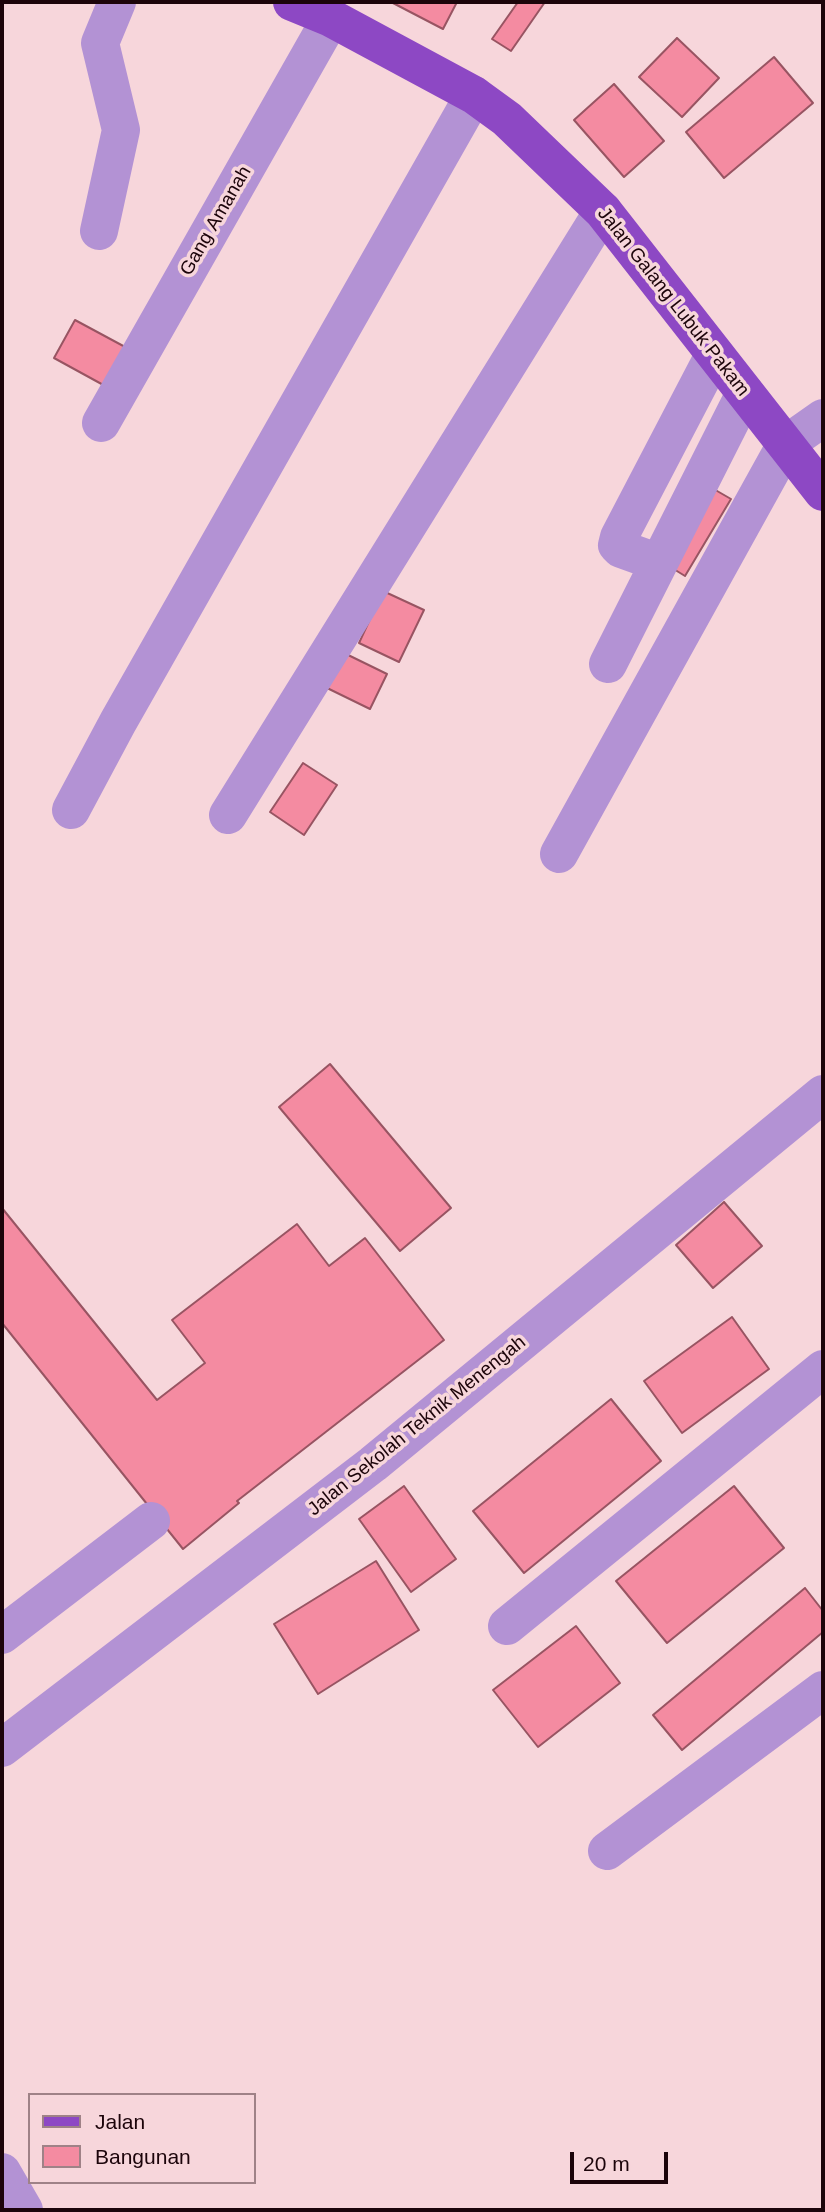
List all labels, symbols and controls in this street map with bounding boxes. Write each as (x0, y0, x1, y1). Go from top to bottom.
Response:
street label: Gang Amanah (175, 162, 257, 280)
street label: Jalan Galang Lubuk Pakam (592, 203, 754, 401)
street label: Jalan Sekolah Teknik Menengah (304, 1331, 530, 1521)
legend (28, 2093, 256, 2184)
text: Jalan (95, 2110, 145, 2133)
scale bar (573, 2138, 671, 2182)
text: Bangunan (95, 2145, 191, 2168)
text: 20 m (583, 2152, 630, 2175)

